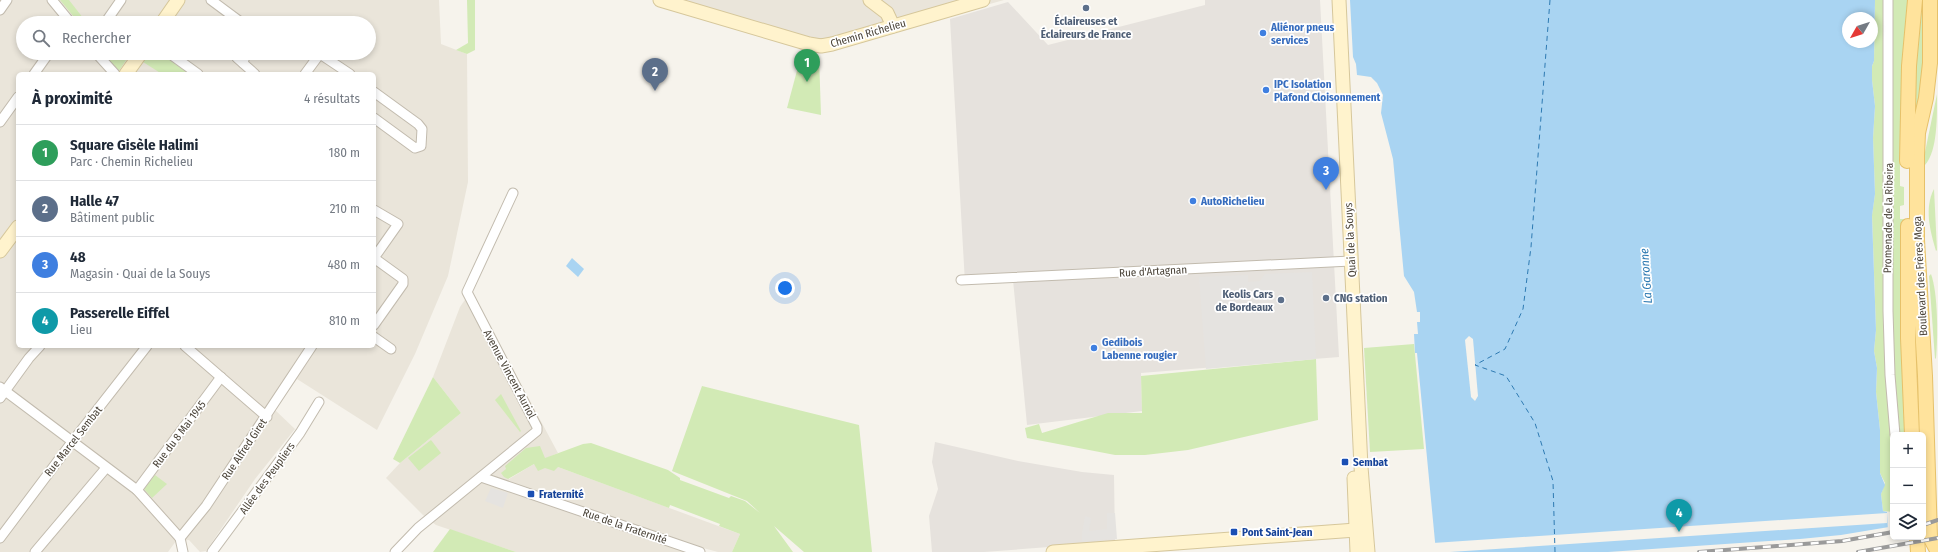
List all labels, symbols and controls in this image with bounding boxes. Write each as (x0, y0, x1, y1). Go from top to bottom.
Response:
marker: Éclaireuses et Éclaireurs de France (1081, 3, 1091, 13)
north arrow (1842, 12, 1878, 48)
place label: Éclaireuses et Éclaireurs de France (1041, 14, 1132, 41)
search box (16, 16, 376, 60)
street label: Chemin Richelieu (829, 16, 907, 50)
place label: Aliénor pneus services (1270, 21, 1334, 47)
icon: search (30, 27, 52, 49)
marker: Aliénor pneus services (1258, 28, 1268, 38)
text: Rechercher (62, 29, 131, 47)
pin: 1 (794, 49, 820, 82)
pin: 2 (642, 58, 668, 91)
place label: IPC Isolation Plafond Cloisonnement (1274, 78, 1381, 104)
marker: IPC Isolation Plafond Cloisonnement (1261, 85, 1271, 95)
text: À proximité (32, 88, 113, 109)
text: 4 résultats (304, 91, 360, 106)
text: Square Gisèle Halimi (70, 136, 198, 154)
text: 1 (42, 145, 48, 160)
text: 180 m (329, 145, 360, 160)
text: Parc · Chemin Richelieu (70, 154, 193, 169)
pin: 3 (1313, 157, 1339, 190)
street label: Promenade de la Ribeira (1881, 163, 1896, 273)
text: Halle 47 (70, 192, 119, 210)
place label: AutoRichelieu (1200, 195, 1265, 208)
marker: AutoRichelieu (1188, 196, 1198, 206)
text: 2 (42, 201, 48, 216)
text: 210 m (330, 201, 360, 216)
street label: Quai de la Souys (1342, 202, 1359, 278)
text: Bâtiment public (70, 210, 155, 225)
street label: Boulevard des Frères Moga (1911, 216, 1930, 336)
text: 48 (70, 248, 86, 266)
water label: La Garonne (1637, 248, 1655, 304)
text: 3 (42, 257, 48, 272)
text: 480 m (327, 257, 360, 272)
street label: Rue d'Artagnan (1119, 263, 1187, 280)
text: Magasin · Quai de la Souys (70, 266, 210, 281)
your location (775, 278, 795, 298)
place label: Keolis Cars de Bordeaux (1216, 288, 1274, 314)
place label: CNG station (1334, 292, 1388, 305)
marker: CNG station (1321, 293, 1331, 303)
marker: Keolis Cars de Bordeaux (1276, 295, 1286, 305)
text: Passerelle Eiffel (70, 304, 169, 322)
text: 4 (42, 313, 48, 328)
text: 810 m (329, 313, 360, 328)
text: Lieu (70, 322, 92, 337)
street label: Avenue Vincent Auriol (481, 328, 538, 421)
place label: Gedibois Labenne rougier (1102, 336, 1178, 362)
marker: Gedibois Labenne rougier (1089, 343, 1099, 353)
street label: Rue du 8 Mai 1945 (150, 398, 209, 470)
street label: Rue Marcel Sembat (42, 403, 105, 479)
street label: Rue Alfred Giret (219, 416, 270, 482)
map controls (1890, 432, 1926, 540)
button: + (1890, 432, 1926, 468)
street label: Allée des Peupliers (237, 440, 298, 517)
place label: Sembat (1353, 456, 1388, 469)
marker: Sembat (1340, 457, 1350, 467)
button: − (1890, 468, 1926, 504)
place label: Fraternité (539, 488, 584, 501)
marker: Fraternité (526, 489, 536, 499)
pin: 4 (1666, 499, 1692, 532)
button: layers (1890, 504, 1926, 540)
street label: Rue de la Fraternité (581, 506, 669, 547)
place label: Pont Saint-Jean (1242, 526, 1313, 539)
marker: Pont Saint-Jean (1229, 527, 1239, 537)

